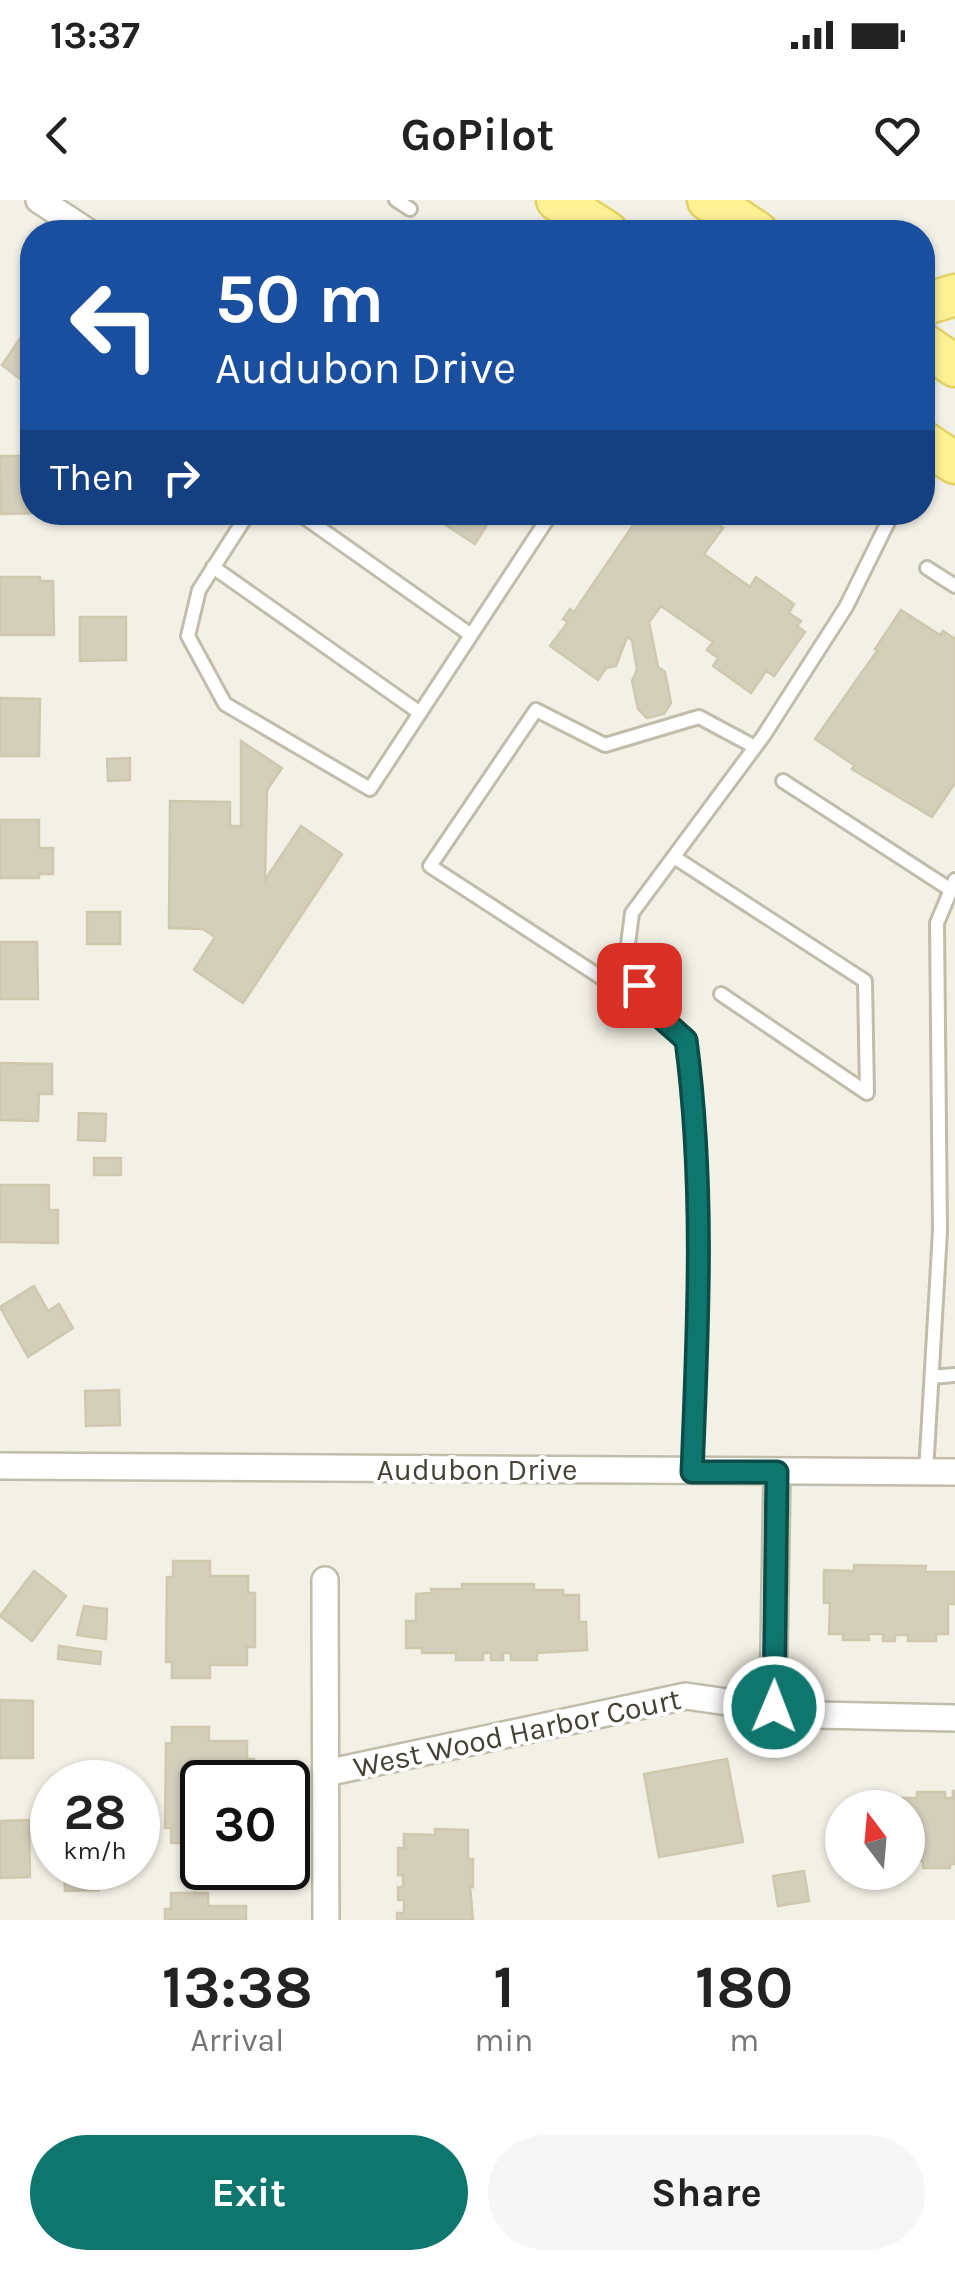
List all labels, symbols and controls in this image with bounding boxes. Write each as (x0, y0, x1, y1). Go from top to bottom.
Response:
text: 13:37 (50, 13, 140, 58)
icon: back (30, 108, 85, 163)
icon: heart (870, 108, 925, 163)
text: GoPilot (401, 109, 554, 161)
text: 50 m (215, 258, 384, 340)
icon: left (50, 260, 180, 390)
text: Audubon Drive (215, 342, 516, 394)
icon: right (154, 450, 209, 505)
text: Then (50, 455, 134, 500)
pin (597, 943, 682, 1028)
icon: arrive (612, 958, 667, 1013)
street label: Audubon Drive (377, 1452, 577, 1488)
position arrow (722, 1655, 826, 1759)
street label: West Wood Harbor Court (350, 1681, 684, 1785)
speed limit sign: 30 (180, 1760, 310, 1890)
text: 28 (64, 1783, 126, 1842)
north arrow (825, 1790, 925, 1890)
map controls (825, 1790, 925, 1890)
text: km/h (63, 1836, 127, 1865)
text: 13:38 (162, 1952, 313, 2022)
text: 1 (493, 1952, 515, 2022)
text: 180 (695, 1952, 793, 2022)
text: Arrival (190, 2022, 284, 2059)
text: min (475, 2022, 533, 2059)
text: m (729, 2022, 759, 2059)
button: Exit (30, 2135, 468, 2250)
button: Share (488, 2135, 925, 2250)

